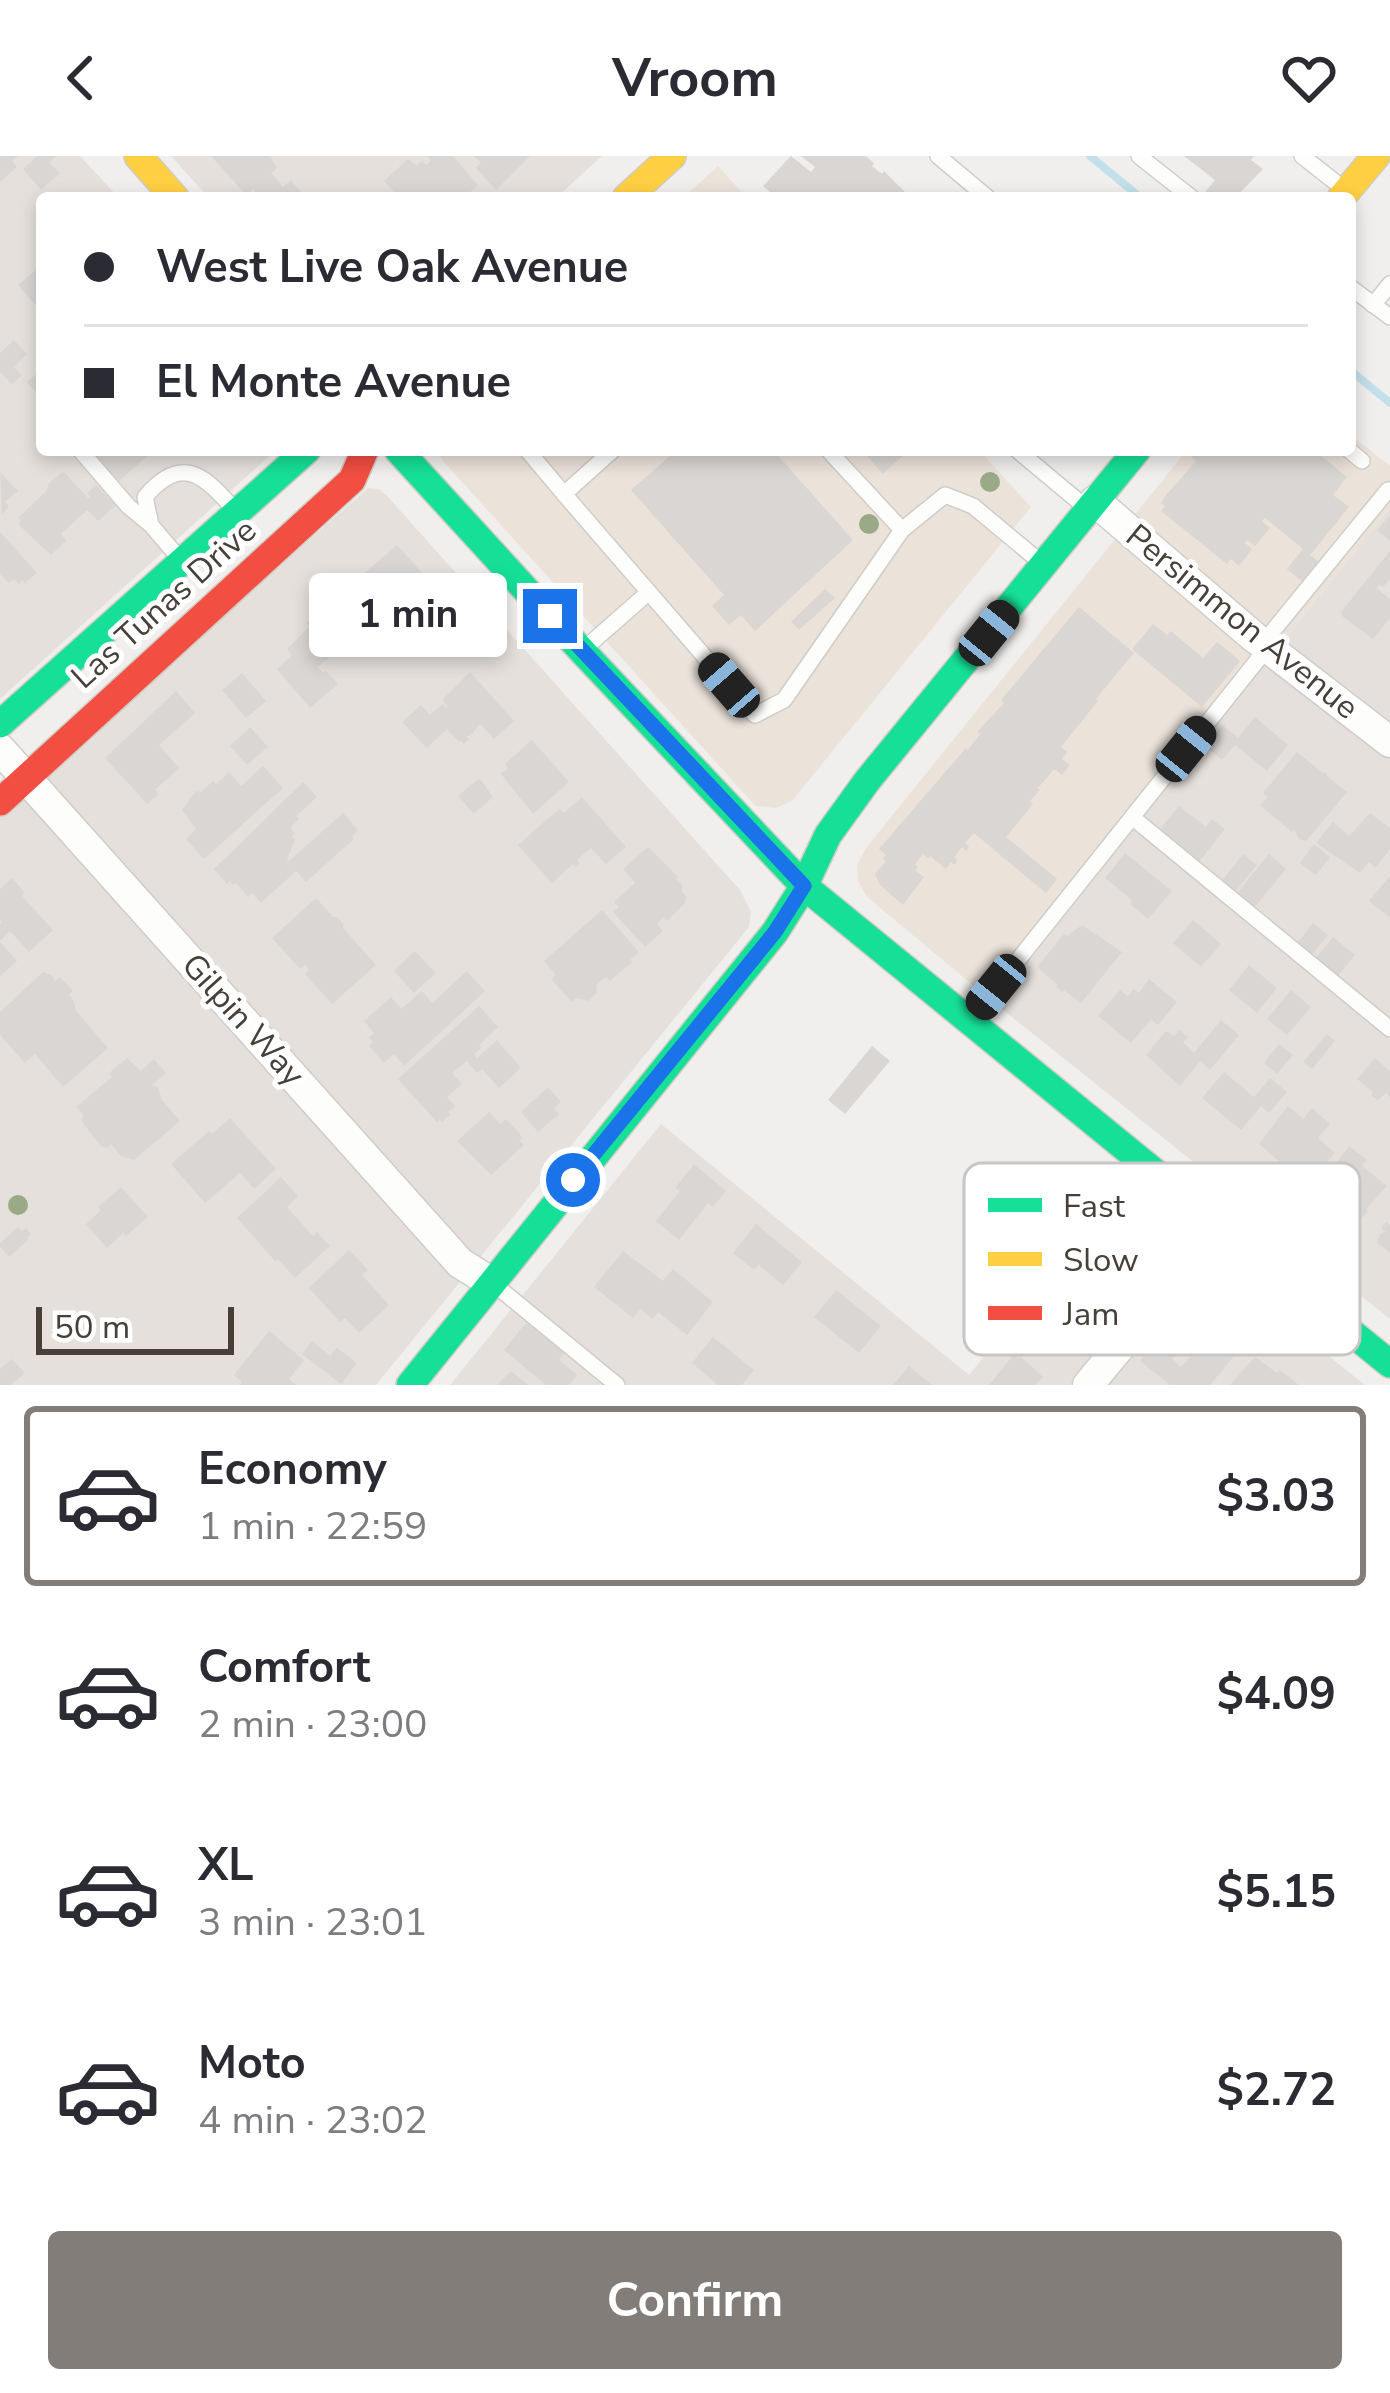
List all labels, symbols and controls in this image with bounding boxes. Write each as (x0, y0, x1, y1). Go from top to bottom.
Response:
text: Vroom (612, 41, 778, 115)
icon: back (48, 45, 114, 111)
icon: heart (1276, 45, 1342, 111)
text: West Live Oak Avenue (156, 237, 628, 298)
text: El Monte Avenue (156, 352, 511, 413)
street label: Las Tunas Drive (62, 509, 266, 699)
street label: Persimmon Avenue (1116, 514, 1368, 730)
callout: 1 min (310, 574, 508, 658)
text: 1 min (358, 588, 458, 641)
route end (523, 589, 577, 643)
car (952, 594, 1026, 672)
car (692, 646, 766, 724)
car (1149, 710, 1223, 788)
street label: Gilpin Way (171, 944, 315, 1096)
car (959, 948, 1033, 1026)
route start (546, 1153, 600, 1207)
legend (964, 1163, 1360, 1355)
text: Fast (1063, 1184, 1126, 1229)
text: Slow (1063, 1238, 1139, 1283)
text: Jam (1062, 1292, 1119, 1337)
scale bar (36, 1301, 234, 1354)
text: 50 m (54, 1305, 130, 1350)
text: Economy (198, 1439, 387, 1500)
icon: car (54, 1442, 162, 1550)
text: $3.03 (1217, 1466, 1336, 1527)
text: 1 min · 22:59 (198, 1500, 427, 1553)
text: Comfort (198, 1637, 370, 1698)
icon: car (54, 1640, 162, 1748)
text: $4.09 (1217, 1664, 1336, 1725)
text: 2 min · 23:00 (198, 1698, 427, 1751)
text: XL (198, 1835, 254, 1896)
icon: car (54, 1838, 162, 1946)
text: $5.15 (1217, 1862, 1336, 1923)
text: 3 min · 23:01 (198, 1896, 427, 1949)
text: Moto (198, 2033, 306, 2094)
icon: car (54, 2036, 162, 2144)
text: $2.72 (1217, 2060, 1336, 2121)
text: 4 min · 23:02 (198, 2094, 427, 2147)
button: Confirm (48, 2231, 1342, 2369)

